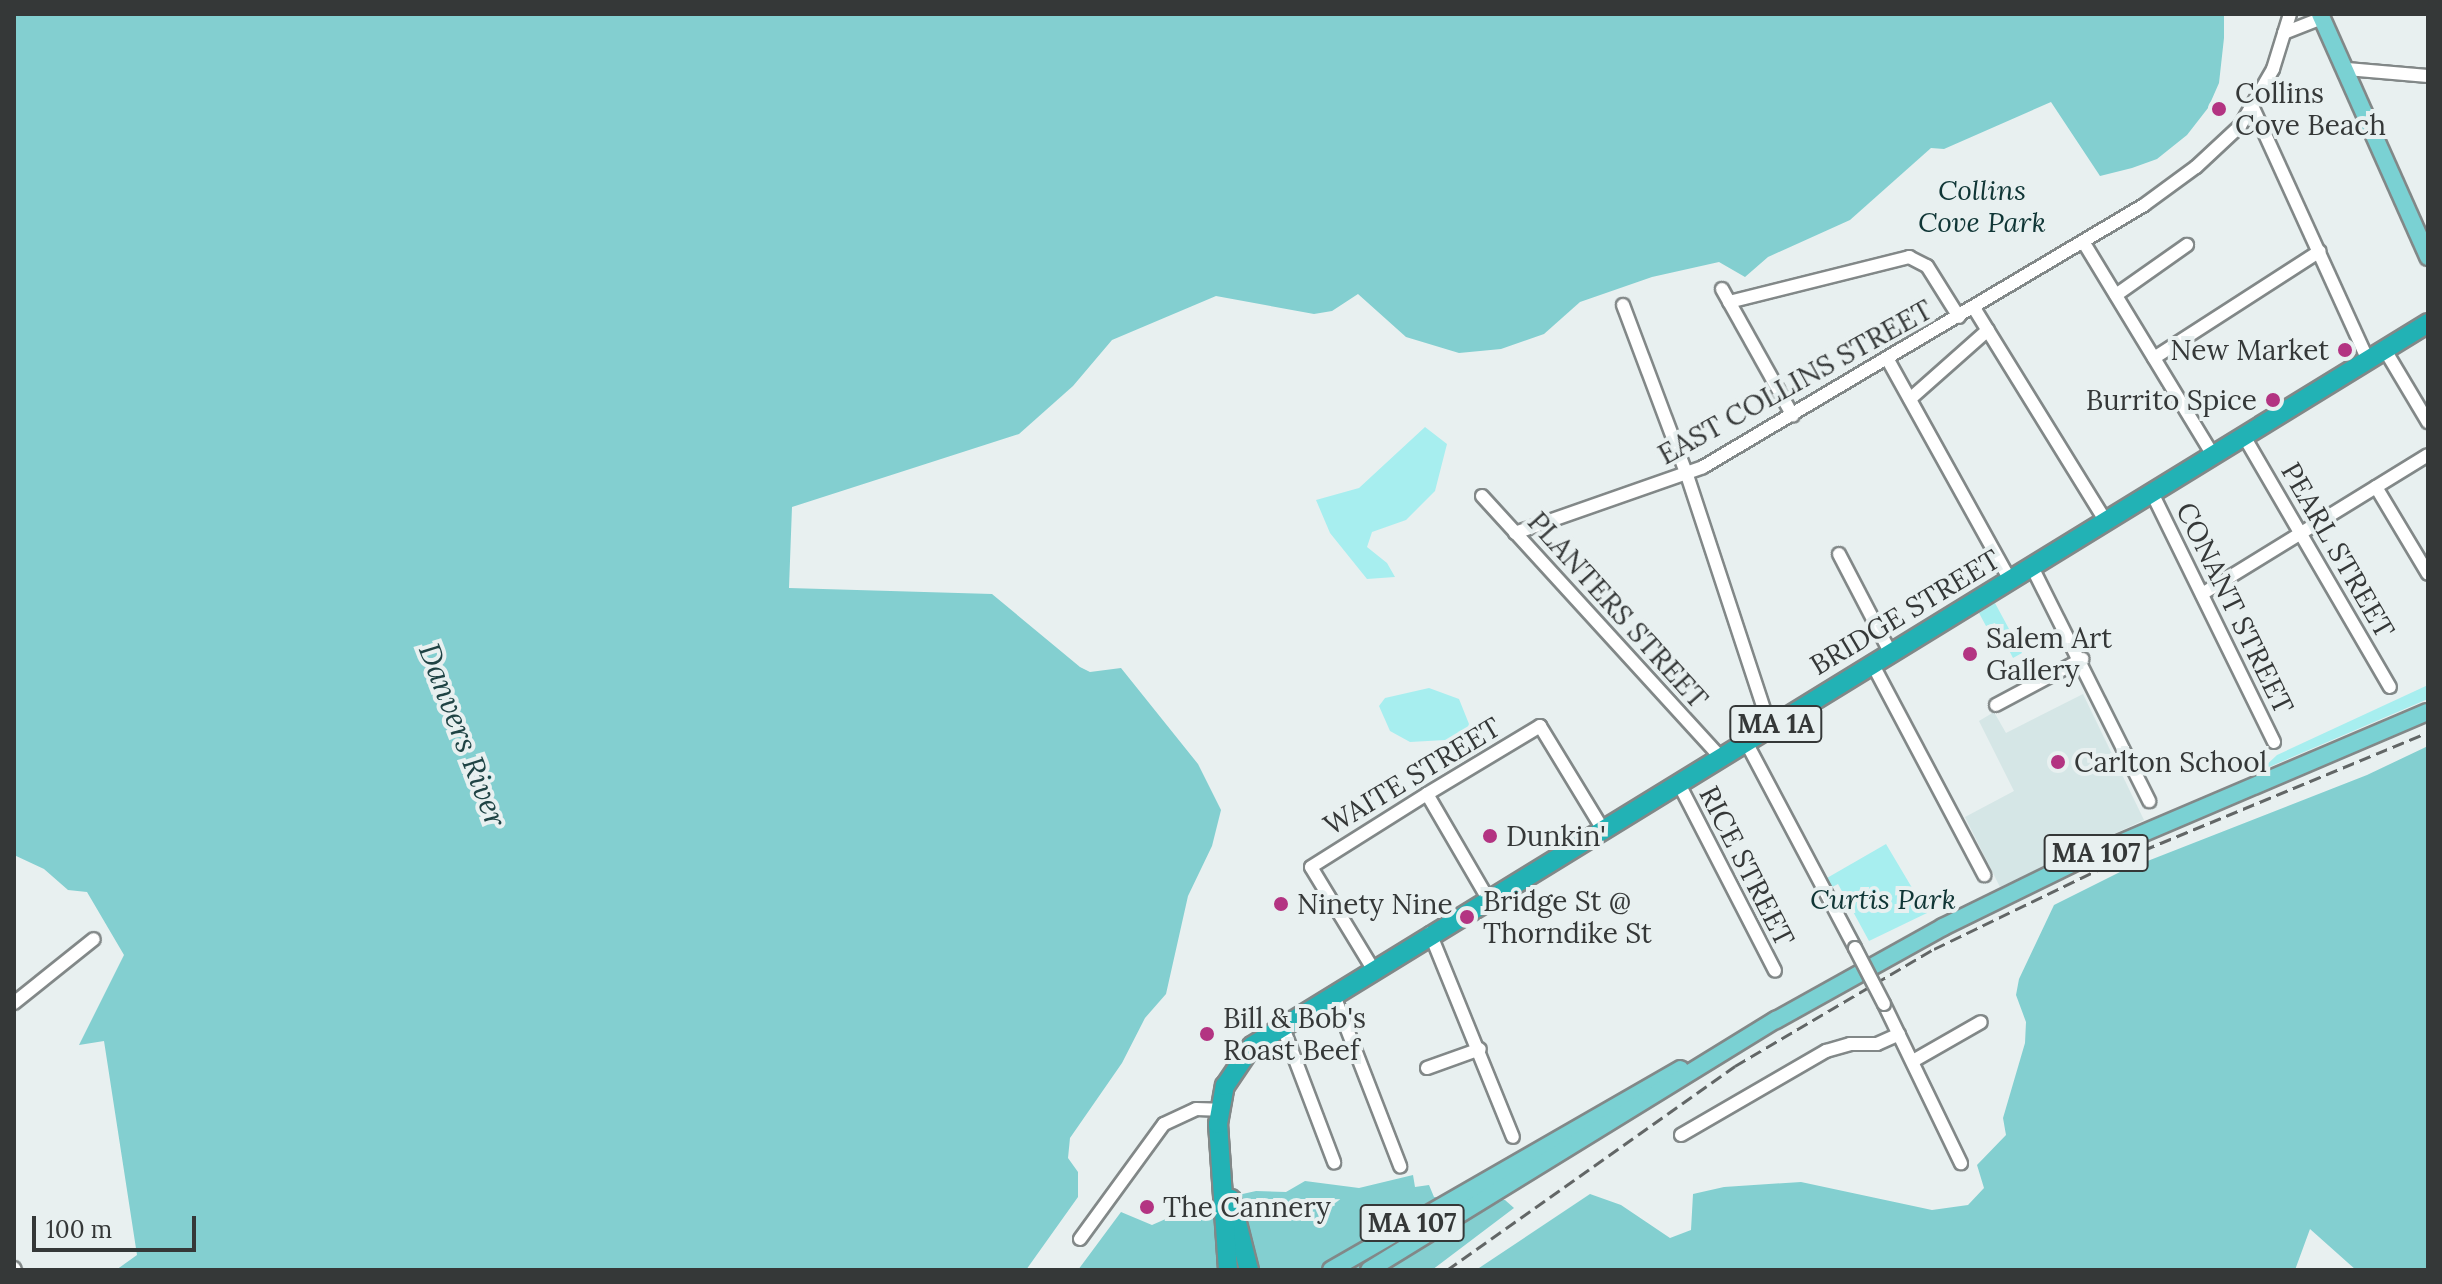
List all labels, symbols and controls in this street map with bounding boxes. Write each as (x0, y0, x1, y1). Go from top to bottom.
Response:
place label: Collins Cove Beach (2235, 76, 2386, 142)
marker: Collins Cove Beach (2210, 100, 2228, 118)
park label: Collins Cove Park (1918, 173, 2046, 239)
street label: EAST COLLINS STREET (1652, 293, 1938, 471)
place label: New Market (2170, 333, 2329, 367)
marker: New Market (2336, 341, 2354, 359)
place label: Burrito Spice (2086, 383, 2257, 417)
marker: Burrito Spice (2264, 391, 2282, 409)
street label: PEARL STREET (2274, 456, 2402, 644)
street label: CONANT STREET (2169, 497, 2301, 719)
street label: PLANTERS STREET (1521, 505, 1715, 715)
street label: BRIDGE STREET (1804, 542, 2006, 682)
place label: Salem Art Gallery (1986, 621, 2112, 687)
water label: Danvers River (412, 638, 514, 832)
marker: Salem Art Gallery (1961, 645, 1979, 663)
road number: MA 1A (1728, 702, 1824, 746)
street label: WAITE STREET (1317, 710, 1507, 842)
place label: Carlton School (2074, 745, 2267, 779)
marker: Carlton School (2049, 753, 2067, 771)
street label: RICE STREET (1692, 780, 1802, 952)
place label: Dunkin' (1506, 819, 1606, 853)
marker: Dunkin' (1481, 827, 1499, 845)
road number: MA 107 (2042, 831, 2150, 875)
park label: Curtis Park (1810, 882, 1956, 916)
place label: Bridge St @ Thorndike St (1483, 884, 1652, 950)
place label: Ninety Nine (1297, 887, 1453, 921)
marker: Ninety Nine (1272, 895, 1290, 913)
marker: Bridge St @ Thorndike St (1458, 908, 1476, 926)
place label: Bill & Bob's Roast Beef (1223, 1001, 1366, 1067)
marker: Bill & Bob's Roast Beef (1198, 1025, 1216, 1043)
place label: The Cannery (1163, 1190, 1331, 1224)
marker: The Cannery (1138, 1198, 1156, 1216)
scale bar (36, 1200, 200, 1250)
road number: MA 107 (1358, 1201, 1466, 1245)
text: 100 m (46, 1214, 112, 1245)

